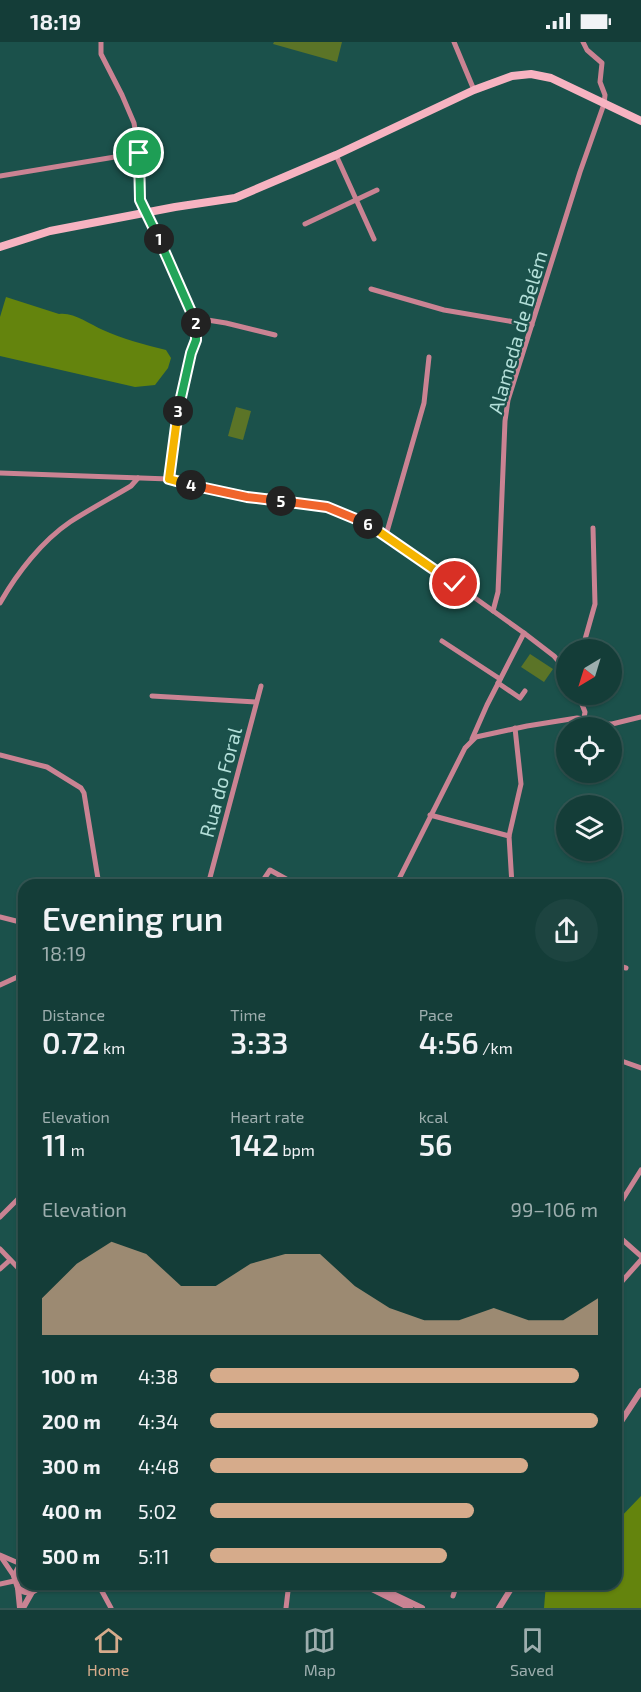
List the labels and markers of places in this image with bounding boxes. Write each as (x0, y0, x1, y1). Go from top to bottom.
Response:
pin (113, 127, 164, 178)
pin: 1 (144, 224, 174, 254)
pin: 2 (181, 308, 211, 338)
pin: 3 (163, 396, 193, 426)
pin: 4 (176, 470, 206, 500)
pin: 5 (266, 486, 296, 516)
pin: 6 (353, 509, 383, 539)
pin (429, 558, 480, 609)

